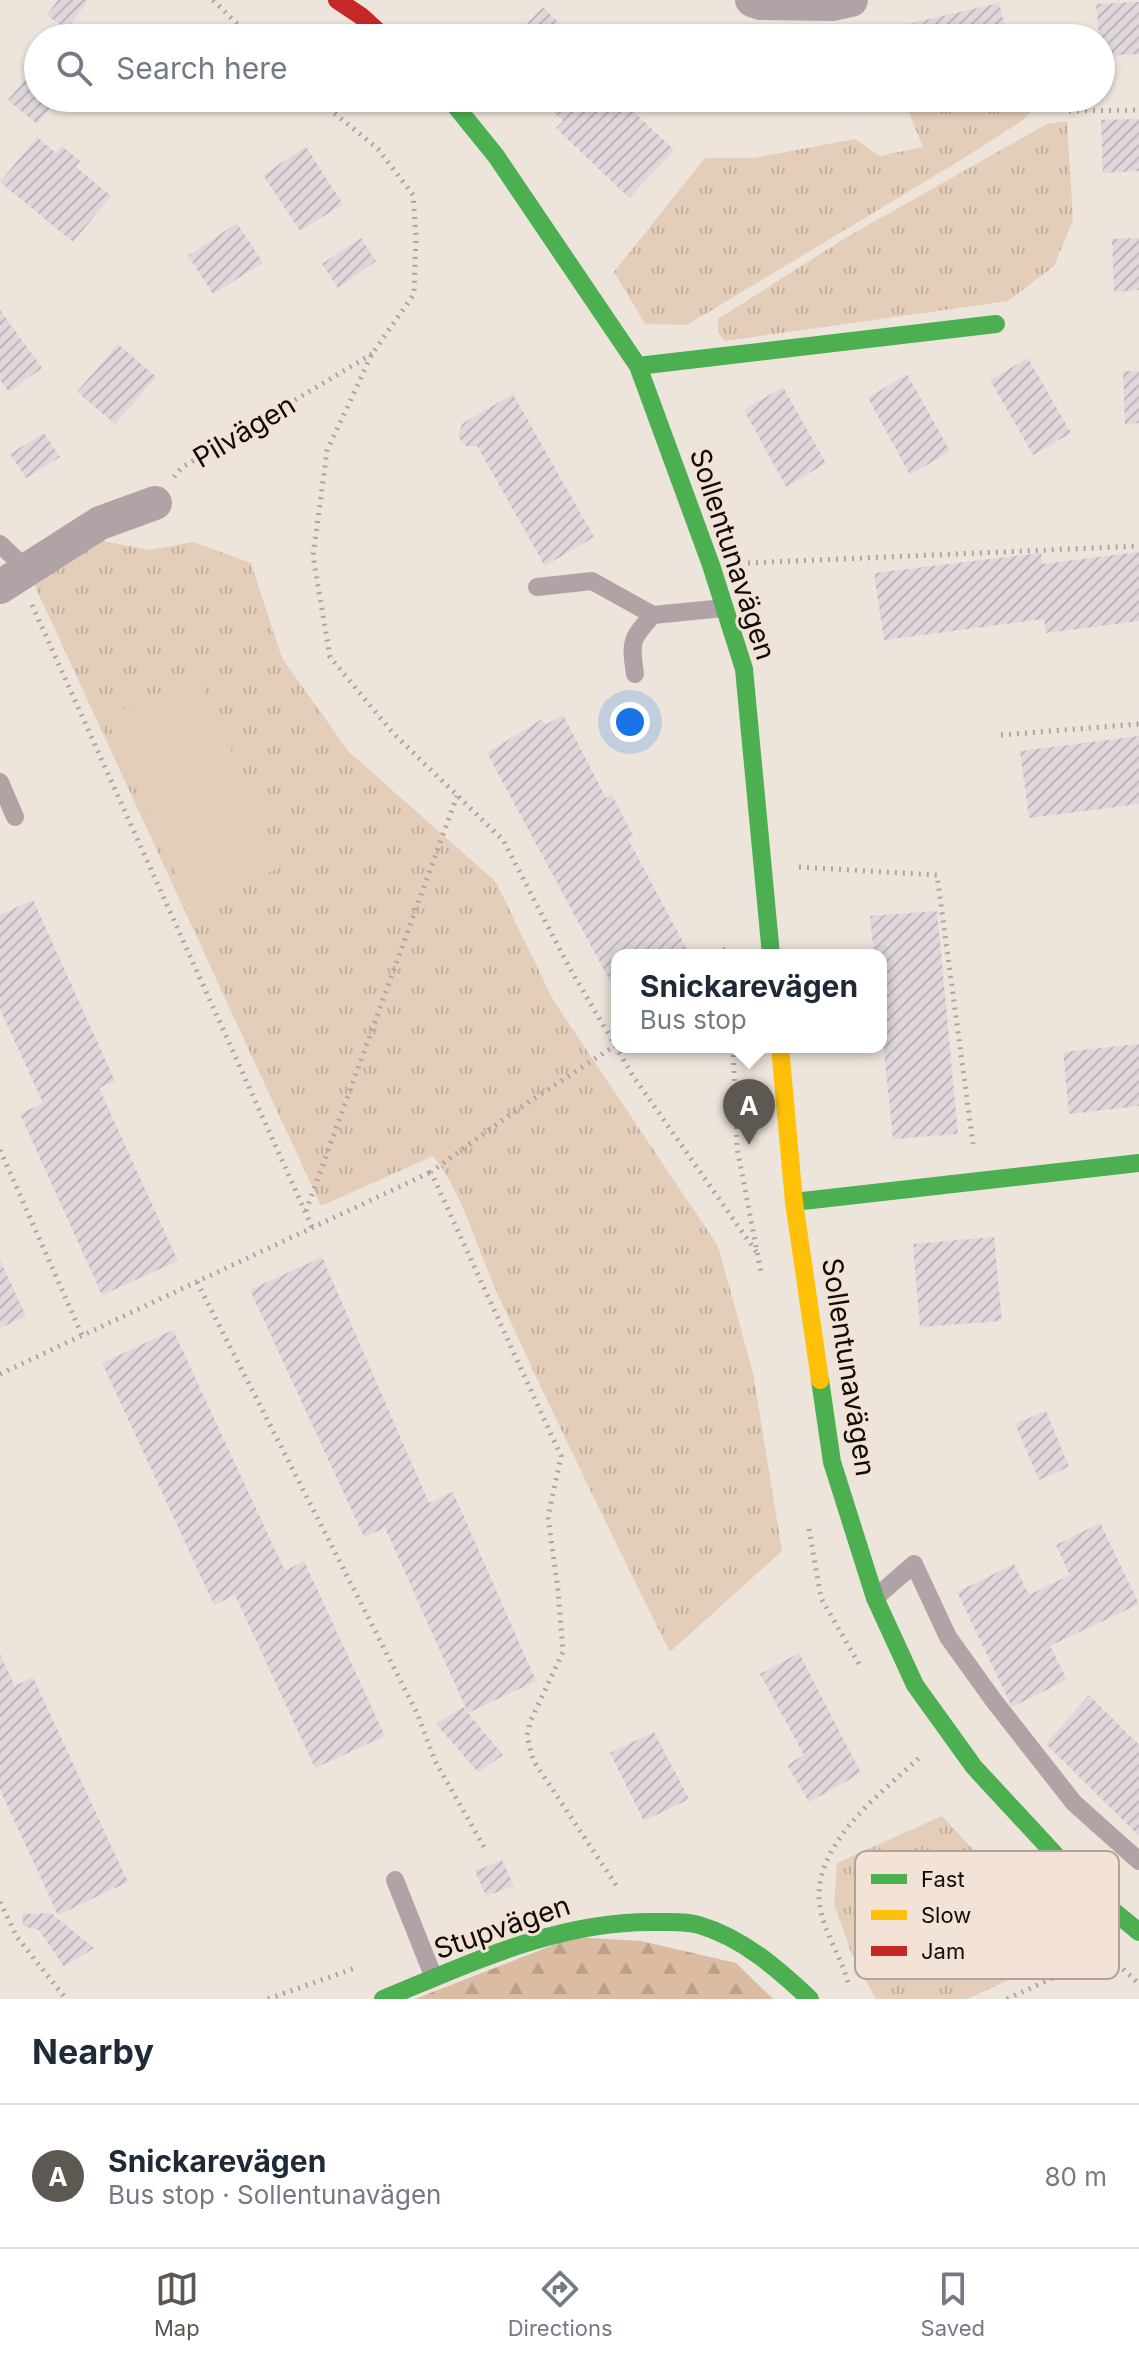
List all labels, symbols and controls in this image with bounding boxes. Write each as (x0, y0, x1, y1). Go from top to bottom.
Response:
search box (24, 24, 1115, 112)
icon: search (52, 46, 96, 90)
text: Search here (116, 50, 288, 86)
street label: Pilvägen (187, 387, 301, 475)
street label: Sollentunavägen (683, 444, 783, 664)
your location (610, 702, 650, 742)
popup (611, 949, 887, 1053)
text: Snickarevägen (640, 968, 858, 1004)
text: Bus stop (640, 1004, 747, 1035)
pin: A (723, 1079, 775, 1145)
street label: Sollentunavägen (815, 1256, 883, 1478)
legend (855, 1851, 1119, 1979)
text: Fast (921, 1866, 965, 1892)
street label: Stupvägen (430, 1888, 574, 1966)
text: Slow (921, 1902, 971, 1928)
text: Jam (921, 1938, 965, 1964)
text: Nearby (32, 2031, 154, 2072)
text: Snickarevägen (108, 2143, 326, 2179)
text: A (48, 2161, 68, 2192)
text: 80 m (1044, 2161, 1107, 2192)
text: Bus stop · Sollentunavägen (108, 2179, 441, 2210)
tab: Map (154, 2267, 200, 2341)
tab: Directions (508, 2267, 613, 2341)
tab: Saved (921, 2267, 985, 2341)

